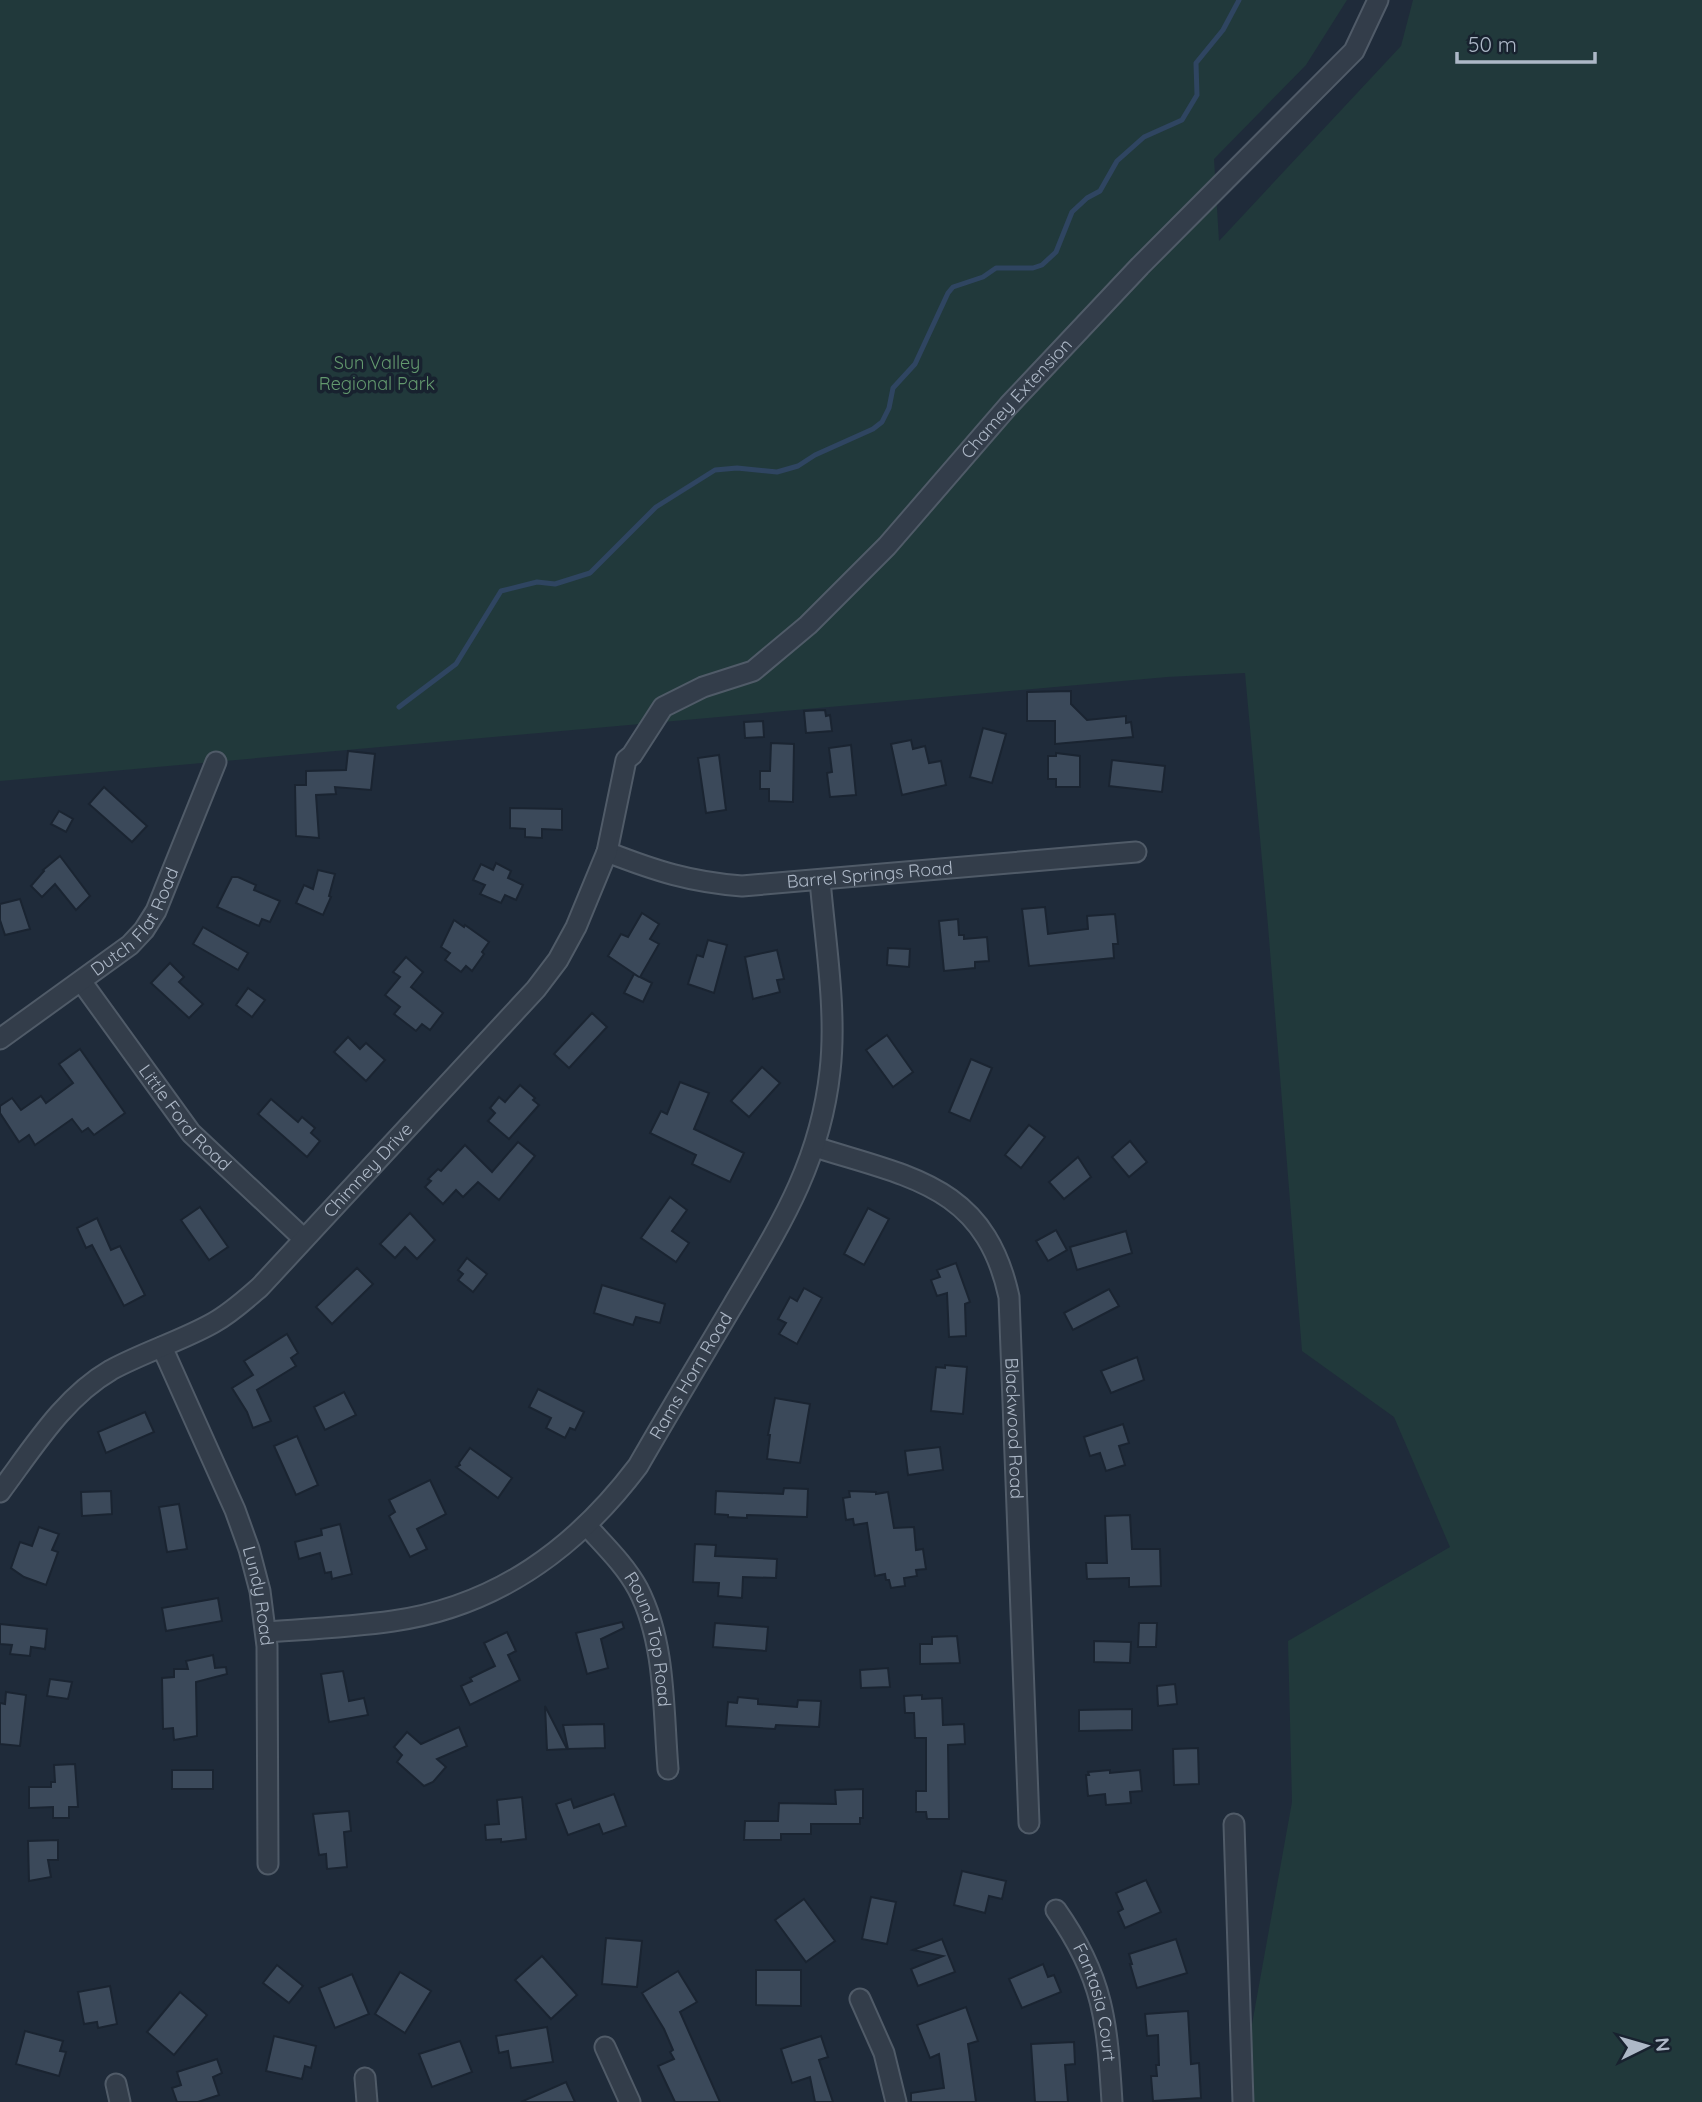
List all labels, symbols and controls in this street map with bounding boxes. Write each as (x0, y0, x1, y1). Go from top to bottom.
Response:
scale bar (1457, 21, 1595, 65)
text: 50 m (1468, 31, 1517, 57)
street label: Chamey Extension (956, 333, 1077, 463)
park label: Sun Valley Regional Park (319, 351, 435, 395)
street label: Barrel Springs Road (786, 856, 954, 893)
street label: Dutch Flat Road (86, 864, 183, 981)
street label: Little Ford Road (134, 1060, 236, 1176)
street label: Chimney Drive (318, 1118, 417, 1222)
street label: Rams Horn Road (644, 1308, 737, 1443)
street label: Blackwood Road (1000, 1357, 1029, 1499)
street label: Lundy Road (238, 1543, 279, 1647)
street label: Round Top Road (619, 1567, 676, 1708)
street label: Fantasia Court (1068, 1939, 1121, 2062)
north arrow (1611, 2011, 1681, 2081)
text: N (1650, 2037, 1675, 2053)

